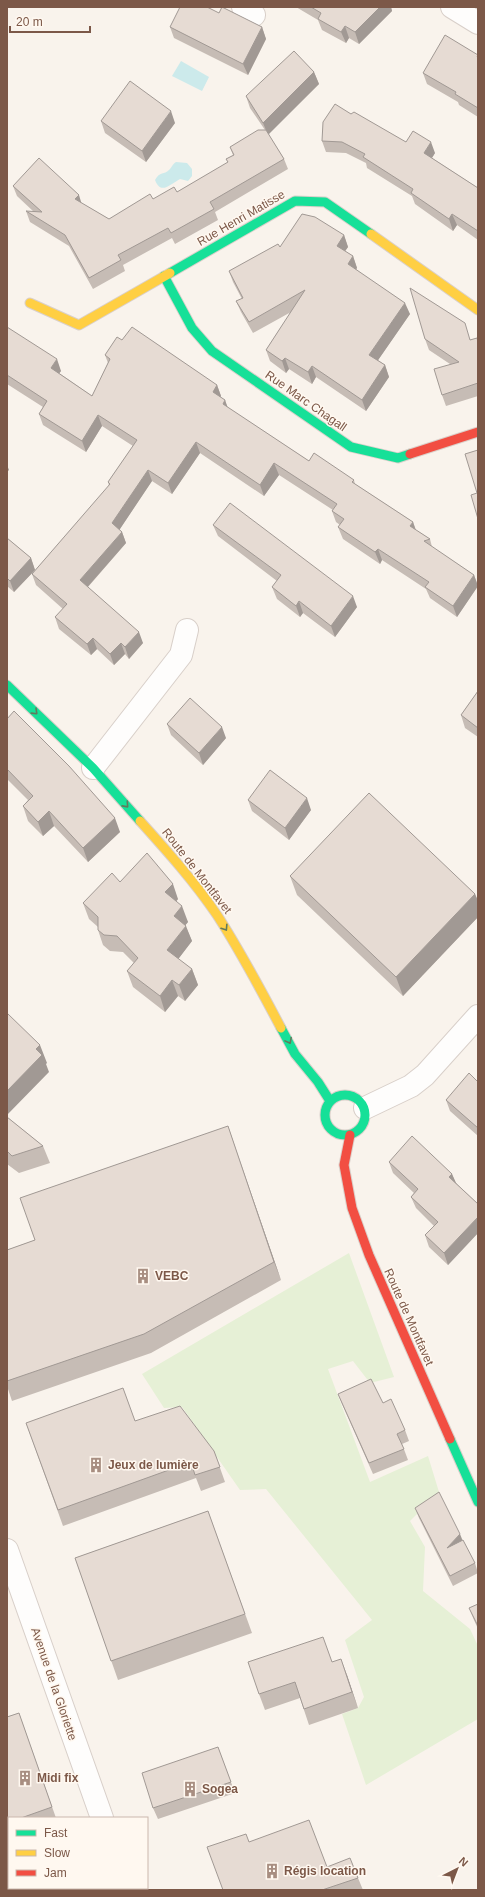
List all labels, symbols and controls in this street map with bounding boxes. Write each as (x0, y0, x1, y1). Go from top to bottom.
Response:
scale bar (10, 8, 90, 34)
text: 20 m (16, 15, 43, 29)
street label: Rue Henri Matisse (195, 187, 288, 249)
street label: Rue Marc Chagall (263, 368, 349, 434)
one-way arrow (30, 707, 38, 715)
one-way arrow (122, 800, 129, 807)
street label: Route de Montfavet (159, 825, 235, 917)
one-way arrow (220, 924, 228, 931)
one-way arrow (284, 1037, 291, 1044)
street label: Route de Montfavet (381, 1266, 437, 1368)
building icon: VEBC (134, 1267, 152, 1285)
place label: VEBC (155, 1269, 189, 1283)
building icon: Jeux de lumière (87, 1456, 105, 1474)
place label: Jeux de lumière (108, 1458, 199, 1472)
street label: Avenue de la Gloriette (28, 1626, 80, 1743)
building icon: Midi fix (16, 1769, 34, 1787)
place label: Midi fix (37, 1771, 79, 1785)
building icon: Sogea (181, 1780, 199, 1798)
place label: Sogea (202, 1782, 238, 1796)
legend (8, 1817, 148, 1889)
text: Fast (44, 1826, 68, 1840)
text: Slow (44, 1846, 70, 1860)
north arrow (437, 1849, 477, 1889)
text: N (457, 1854, 471, 1869)
building icon: Régis location (263, 1862, 281, 1880)
place label: Régis location (284, 1864, 366, 1878)
text: Jam (44, 1866, 67, 1880)

